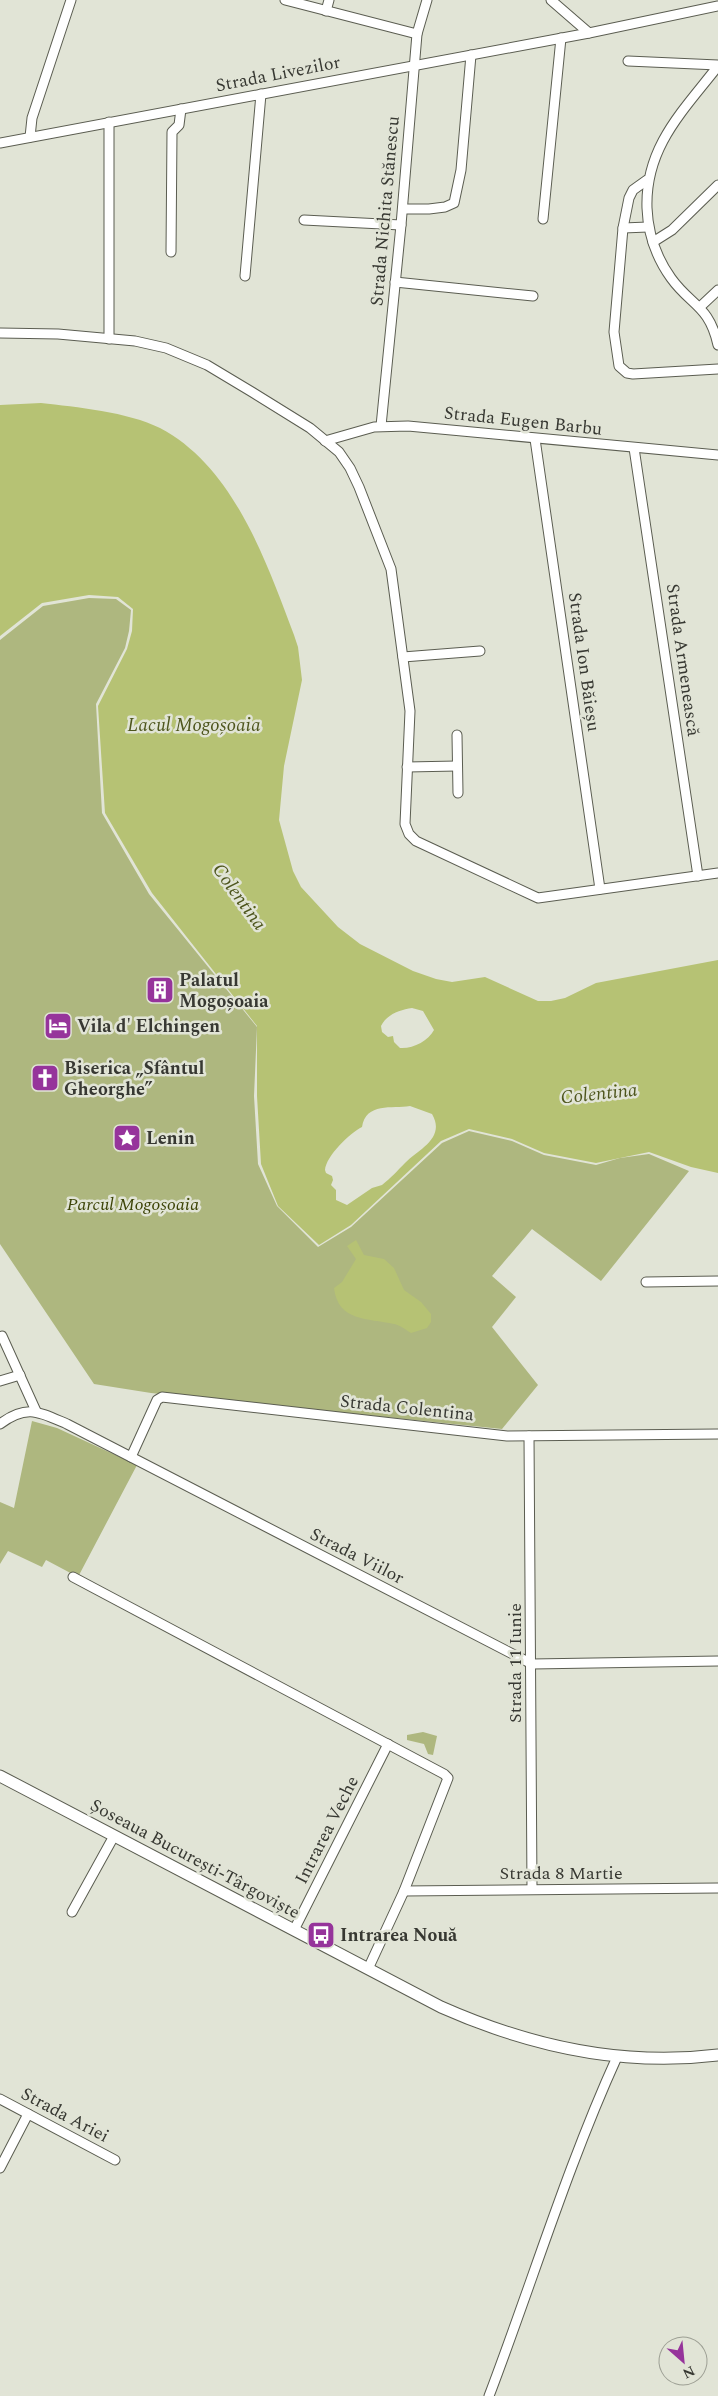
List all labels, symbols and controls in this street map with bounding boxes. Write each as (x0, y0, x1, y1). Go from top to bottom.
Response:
street label: Strada Livezilor (213, 49, 343, 99)
street label: Strada Nichita Stănescu (363, 115, 407, 307)
street label: Strada Eugen Barbu (443, 399, 603, 443)
street label: Strada Armenească (659, 582, 707, 738)
street label: Strada Ion Băieșu (561, 591, 607, 733)
water label: Lacul Mogoșoaia (127, 711, 261, 740)
water label: Colentina (205, 857, 274, 937)
place label: Palatul Mogoșoaia (179, 967, 269, 1015)
building icon: Palatul Mogoșoaia (145, 975, 175, 1005)
hotel icon: Vila d' Elchingen (43, 1011, 73, 1041)
place label: Vila d' Elchingen (77, 1013, 220, 1040)
place label: Biserica „Sfântul Gheorghe” (64, 1055, 204, 1103)
church icon: Biserica „Sfântul Gheorghe” (30, 1063, 60, 1093)
water label: Colentina (559, 1076, 639, 1112)
place icon: Lenin (112, 1123, 142, 1153)
place label: Lenin (146, 1125, 195, 1152)
park label: Parcul Mogoșoaia (67, 1191, 199, 1218)
street label: Strada Colentina (339, 1388, 475, 1428)
street label: Strada Viilor (305, 1521, 409, 1591)
street label: Strada 11 Iunie (502, 1603, 529, 1723)
street label: Intrarea Veche (288, 1771, 366, 1889)
street label: Șoseaua București-Târgoviște (85, 1792, 305, 1926)
street label: Strada 8 Martie (499, 1860, 623, 1887)
bus stop icon: Intrarea Nouă (306, 1920, 336, 1950)
place label: Intrarea Nouă (340, 1922, 458, 1949)
street label: Strada Ariei (16, 2080, 114, 2150)
north arrow (658, 2336, 708, 2386)
text: N (679, 2360, 699, 2384)

